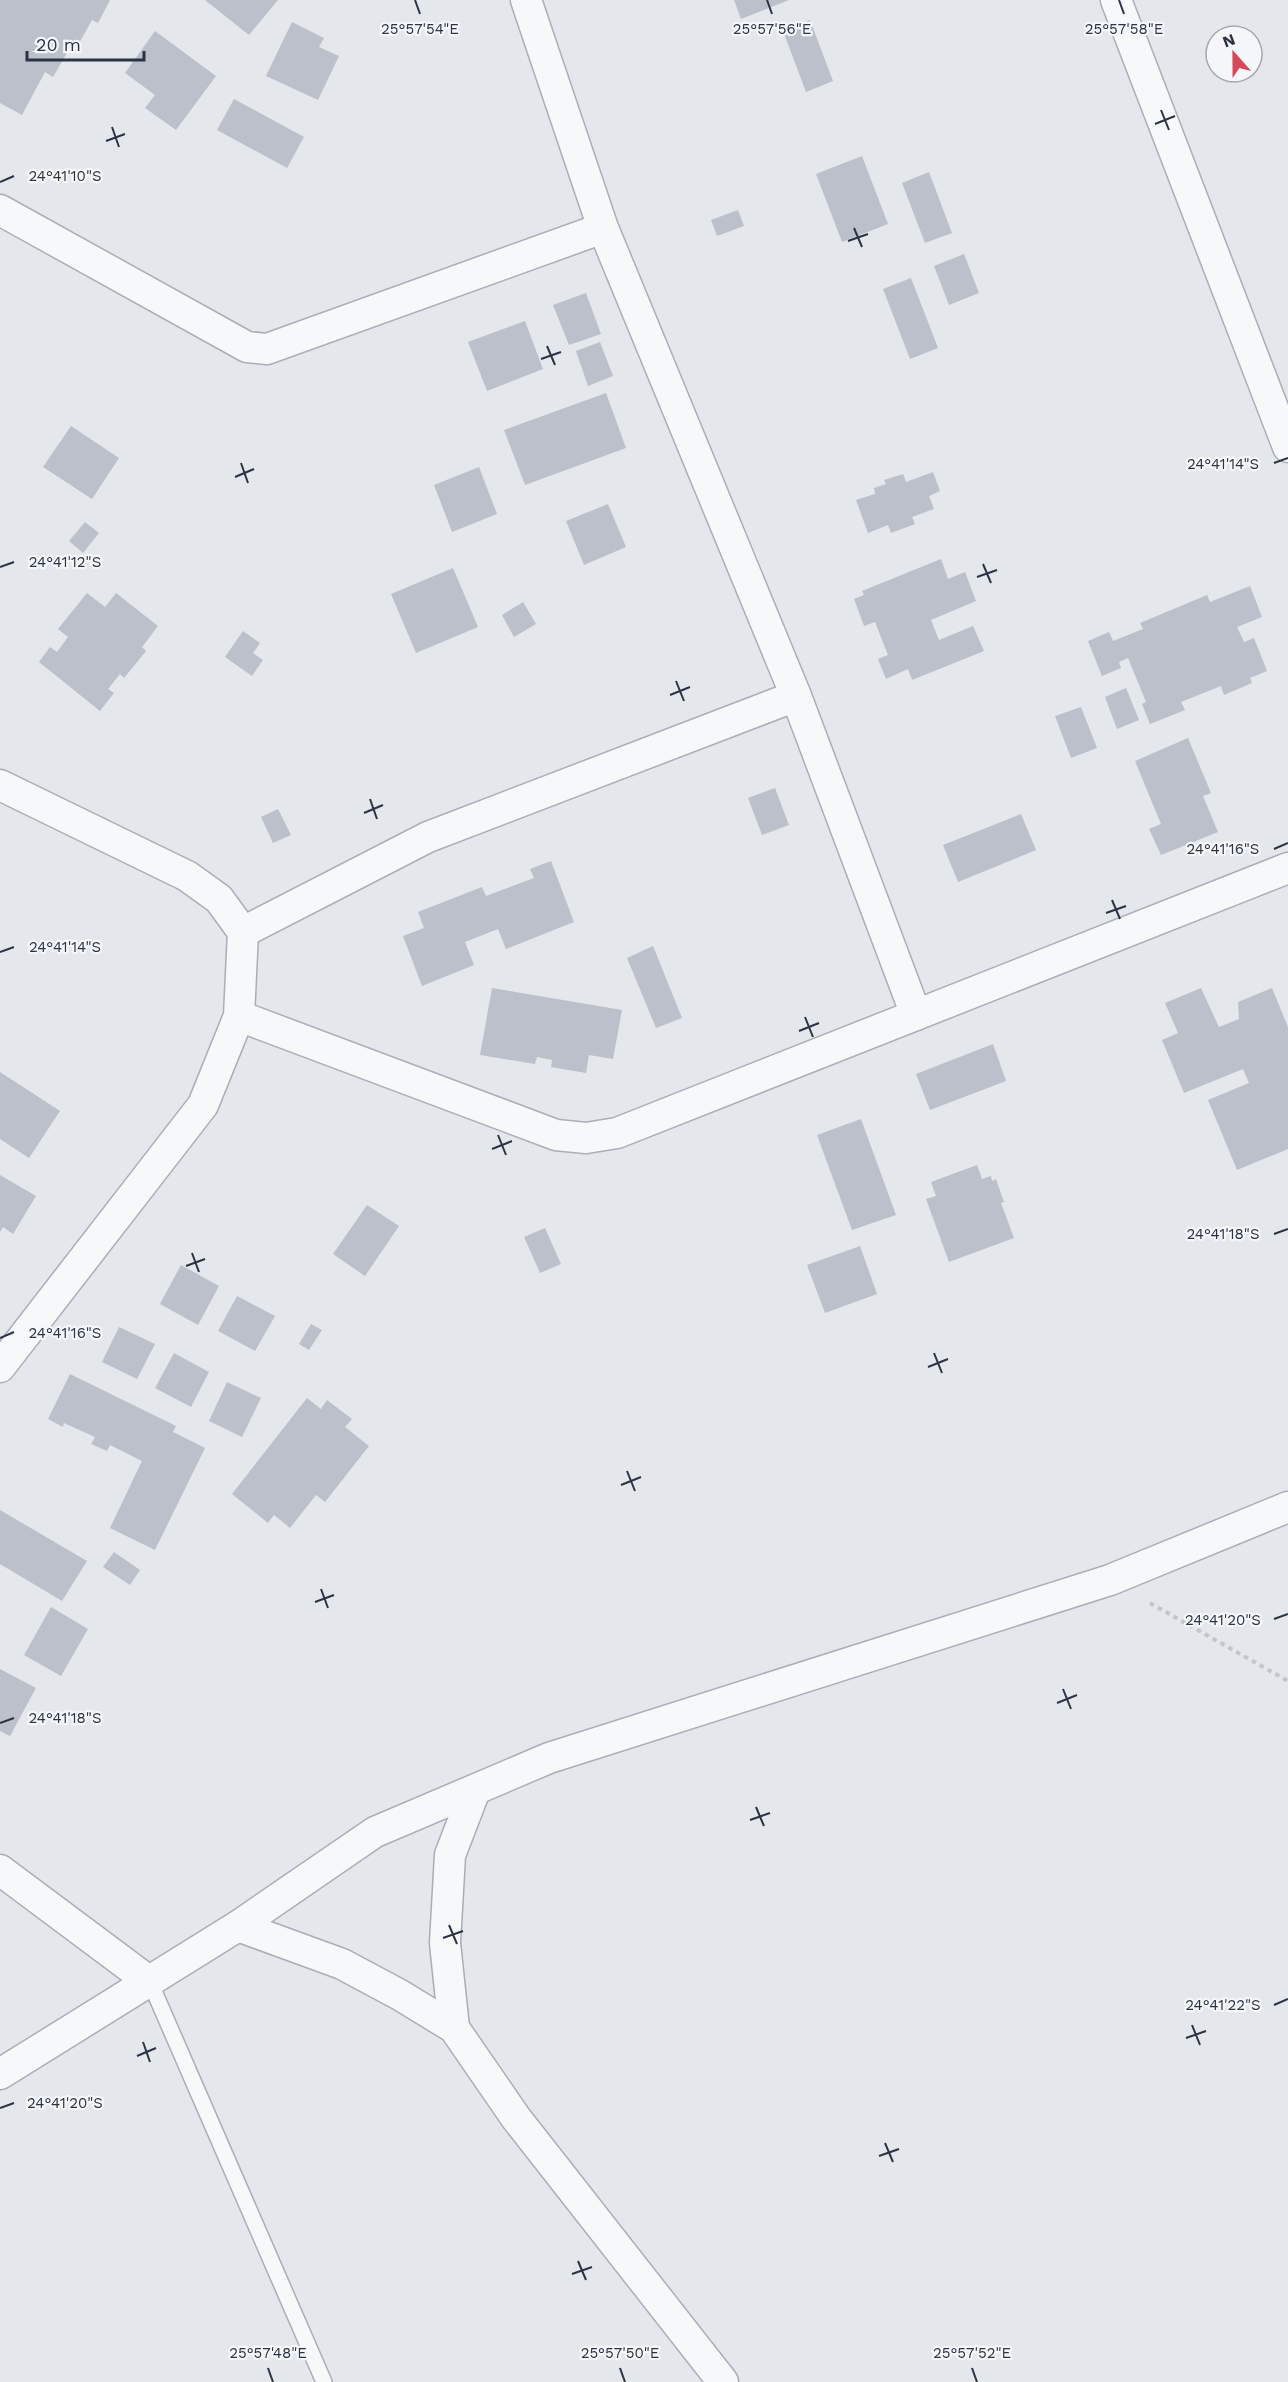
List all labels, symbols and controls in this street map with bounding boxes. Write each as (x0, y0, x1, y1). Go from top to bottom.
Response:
text: 25°57'54"E (381, 20, 459, 38)
text: 25°57'56"E (733, 20, 811, 38)
text: 25°57'58"E (1085, 20, 1163, 38)
scale bar (27, 24, 144, 62)
north arrow (1204, 24, 1264, 84)
text: N (1220, 29, 1238, 51)
text: 20 m (36, 34, 81, 55)
text: 24°41'10"S (28, 167, 102, 185)
text: 24°41'14"S (1187, 455, 1259, 473)
text: 24°41'12"S (29, 553, 101, 571)
text: 24°41'16"S (1187, 840, 1259, 858)
text: 24°41'14"S (29, 938, 101, 956)
text: 24°41'18"S (1186, 1225, 1260, 1243)
text: 24°41'16"S (29, 1324, 101, 1342)
text: 24°41'20"S (1185, 1611, 1261, 1629)
text: 24°41'18"S (28, 1709, 102, 1727)
text: 24°41'22"S (1185, 1996, 1261, 2014)
text: 24°41'20"S (27, 2094, 103, 2112)
text: 25°57'48"E (229, 2344, 307, 2362)
text: 25°57'50"E (581, 2344, 659, 2362)
text: 25°57'52"E (933, 2344, 1011, 2362)

